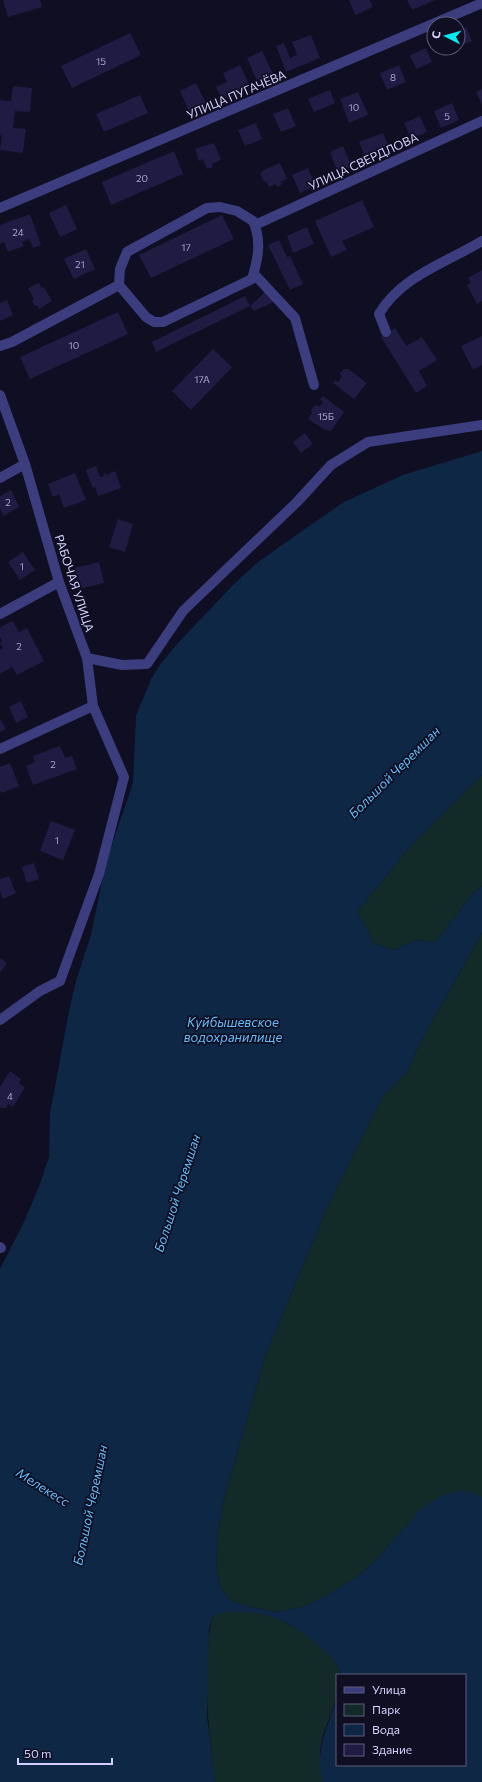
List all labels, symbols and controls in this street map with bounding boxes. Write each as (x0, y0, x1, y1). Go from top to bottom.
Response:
north arrow (426, 16, 466, 56)
text: С (429, 30, 442, 39)
house number: 15 (96, 55, 106, 67)
street label: УЛИЦА ПУГАЧЁВА (184, 67, 288, 121)
house number: 8 (390, 71, 396, 83)
house number: 10 (349, 101, 359, 113)
house number: 5 (444, 110, 450, 122)
street label: УЛИЦА СВЕРДЛОВА (306, 129, 420, 193)
house number: 20 (136, 172, 148, 184)
house number: 24 (12, 226, 24, 238)
house number: 17 (181, 241, 191, 253)
house number: 21 (75, 258, 85, 270)
house number: 10 (69, 339, 79, 351)
house number: 17А (194, 373, 210, 385)
house number: 15Б (318, 410, 334, 422)
house number: 2 (5, 496, 11, 508)
street label: РАБОЧАЯ УЛИЦА (53, 532, 97, 634)
house number: 1 (20, 560, 24, 572)
house number: 2 (16, 640, 22, 652)
water label: Большой Черемшан (345, 722, 444, 821)
house number: 2 (50, 758, 56, 770)
house number: 1 (55, 834, 59, 846)
water label: Куйбышевское водохранилище (184, 1014, 282, 1045)
house number: 4 (7, 1090, 13, 1102)
water label: Большой Черемшан (150, 1132, 204, 1254)
water label: Большой Черемшан (69, 1443, 111, 1567)
water label: Мелекесс (13, 1464, 73, 1510)
legend (336, 1674, 466, 1766)
text: Улица (372, 1682, 406, 1696)
text: Парк (372, 1702, 401, 1716)
text: Вода (372, 1722, 400, 1736)
scale bar (18, 1740, 112, 1766)
text: Здание (372, 1742, 412, 1756)
text: 50 m (24, 1746, 52, 1760)

